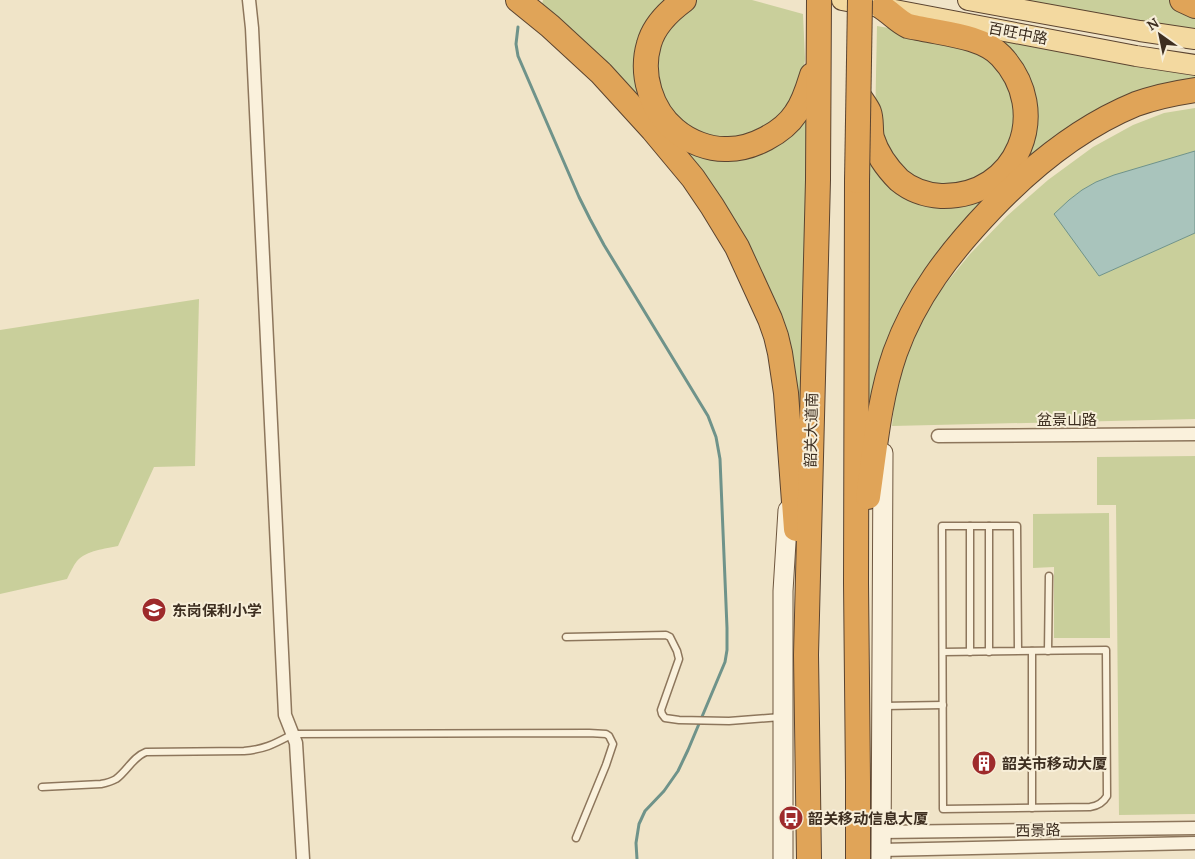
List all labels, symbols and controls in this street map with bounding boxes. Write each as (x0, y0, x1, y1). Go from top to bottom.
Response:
north arrow (1135, 10, 1185, 60)
text: N (1143, 14, 1163, 35)
street label: 百旺中路 (987, 18, 1049, 48)
street label: 韶关大道南 (801, 392, 821, 468)
street label: 盆景山路 (1037, 410, 1097, 429)
school or university icon: 东岗保利小学 (141, 597, 167, 623)
place label: 东岗保利小学 (172, 601, 262, 620)
building icon: 韶关市移动大厦 (971, 750, 997, 776)
place label: 韶关市移动大厦 (1002, 754, 1107, 773)
bus stop icon: 韶关移动信息大厦 (778, 805, 804, 831)
place label: 韶关移动信息大厦 (808, 809, 928, 828)
street label: 西景路 (1015, 820, 1061, 840)

